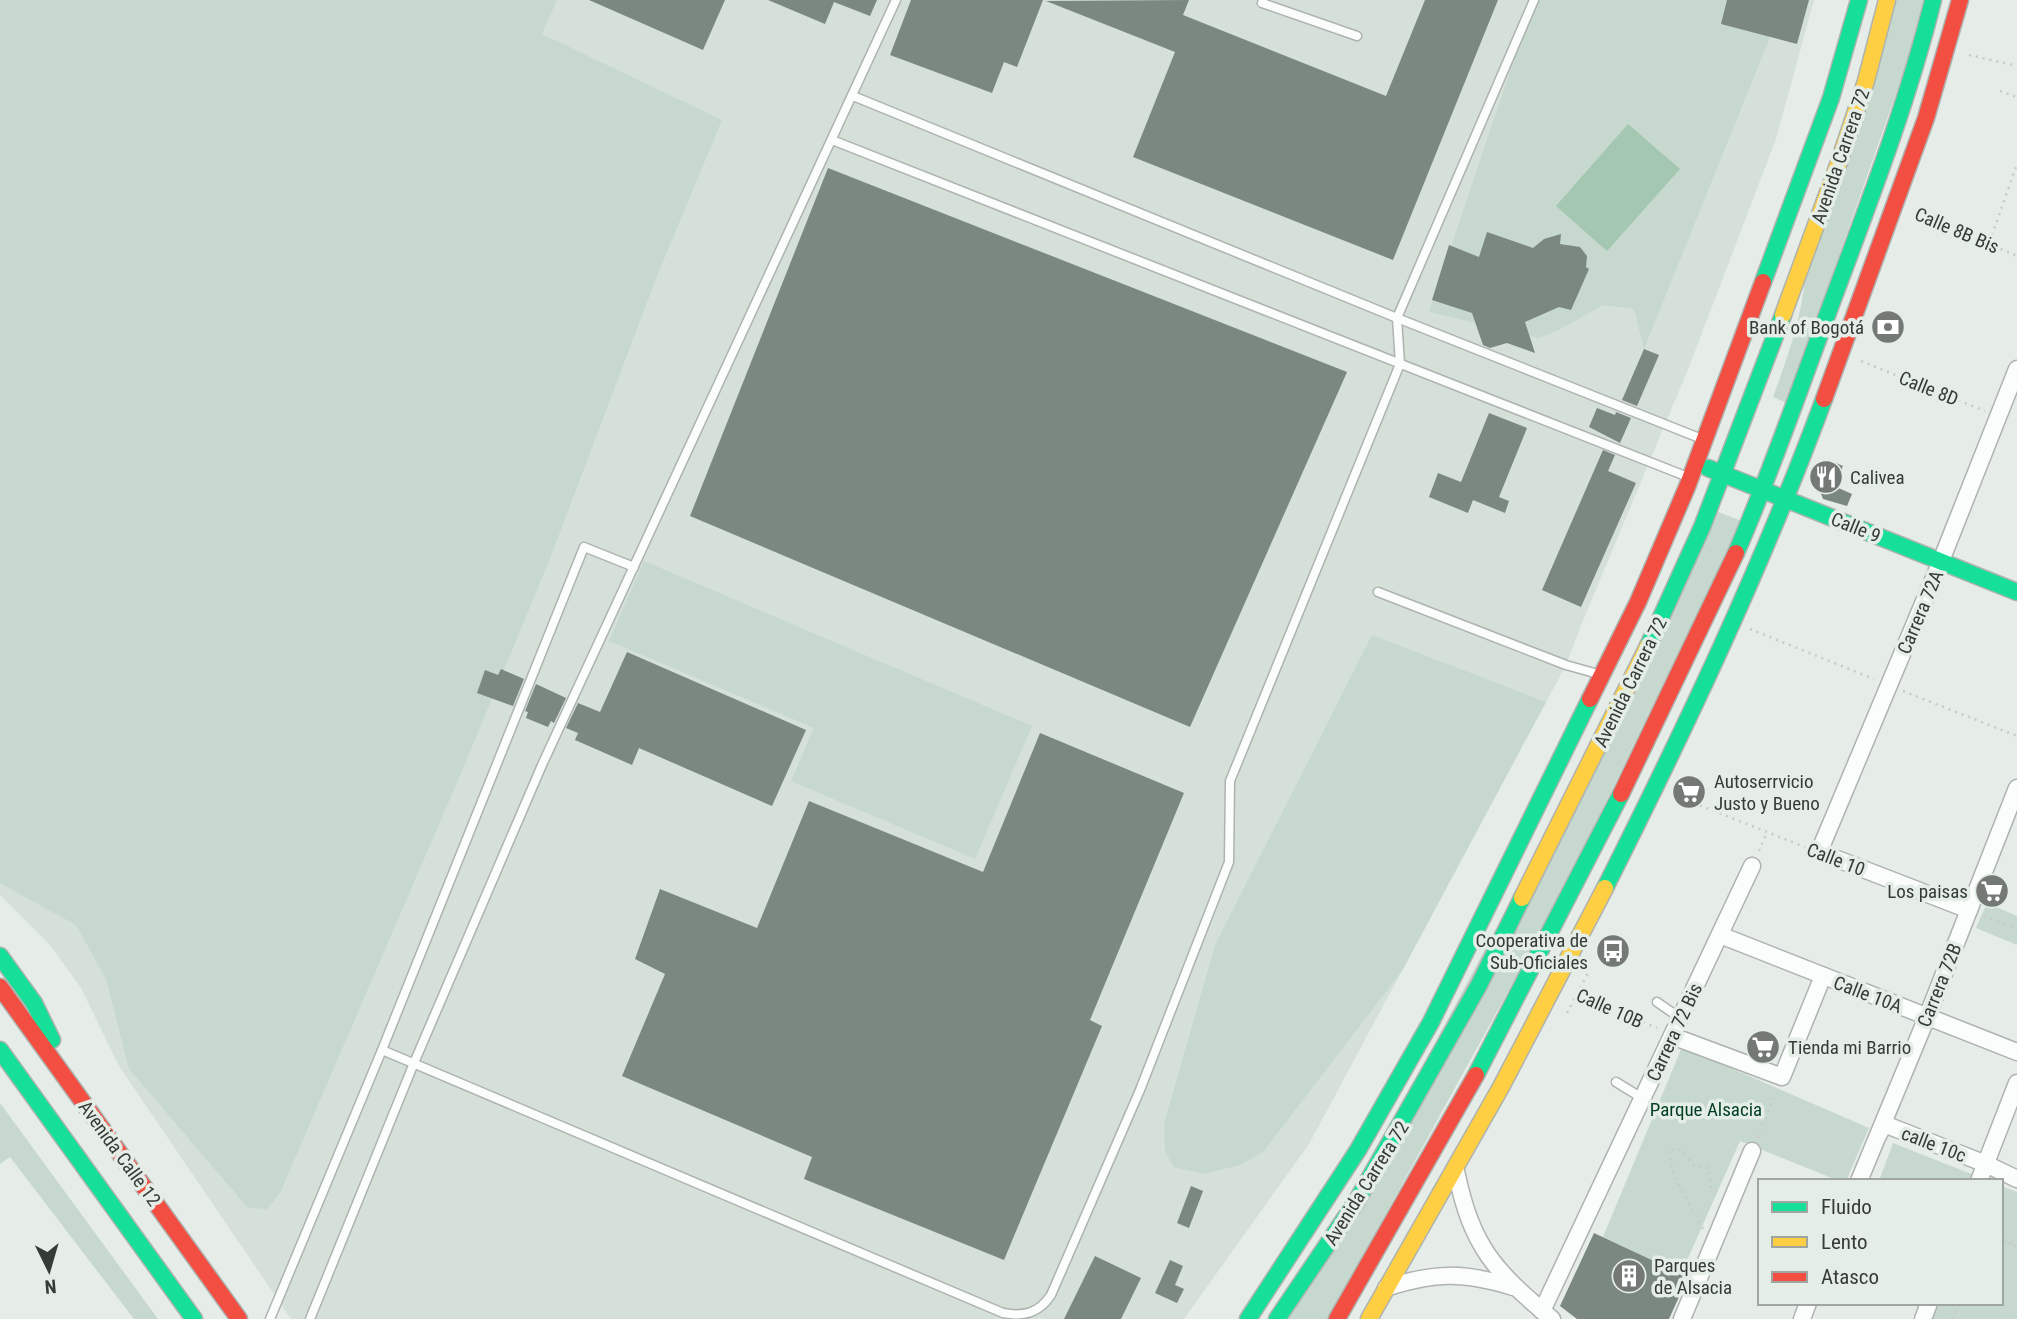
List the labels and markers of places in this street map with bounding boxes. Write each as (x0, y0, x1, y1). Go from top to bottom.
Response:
bank icon: Bank of Bogotá (1869, 308, 1907, 346)
place label: Bank of Bogotá (1749, 316, 1864, 339)
restaurant icon: Calivea (1807, 458, 1845, 496)
place label: Calivea (1850, 466, 1905, 489)
place label: Autoserrvicio Justo y Bueno (1714, 770, 1820, 815)
supermarket icon: Autoserrvicio Justo y Bueno (1670, 773, 1708, 811)
supermarket icon: Los paisas (1973, 872, 2011, 910)
place label: Los paisas (1887, 880, 1968, 903)
place label: Cooperativa de Sub-Oficiales (1476, 929, 1588, 974)
bus stop icon: Cooperativa de Sub-Oficiales (1594, 932, 1632, 970)
supermarket icon: Tienda mi Barrio (1744, 1028, 1782, 1066)
place label: Tienda mi Barrio (1788, 1036, 1911, 1059)
place label: Parques de Alsacia (1654, 1254, 1732, 1299)
building icon: Parques de Alsacia (1610, 1257, 1648, 1295)

